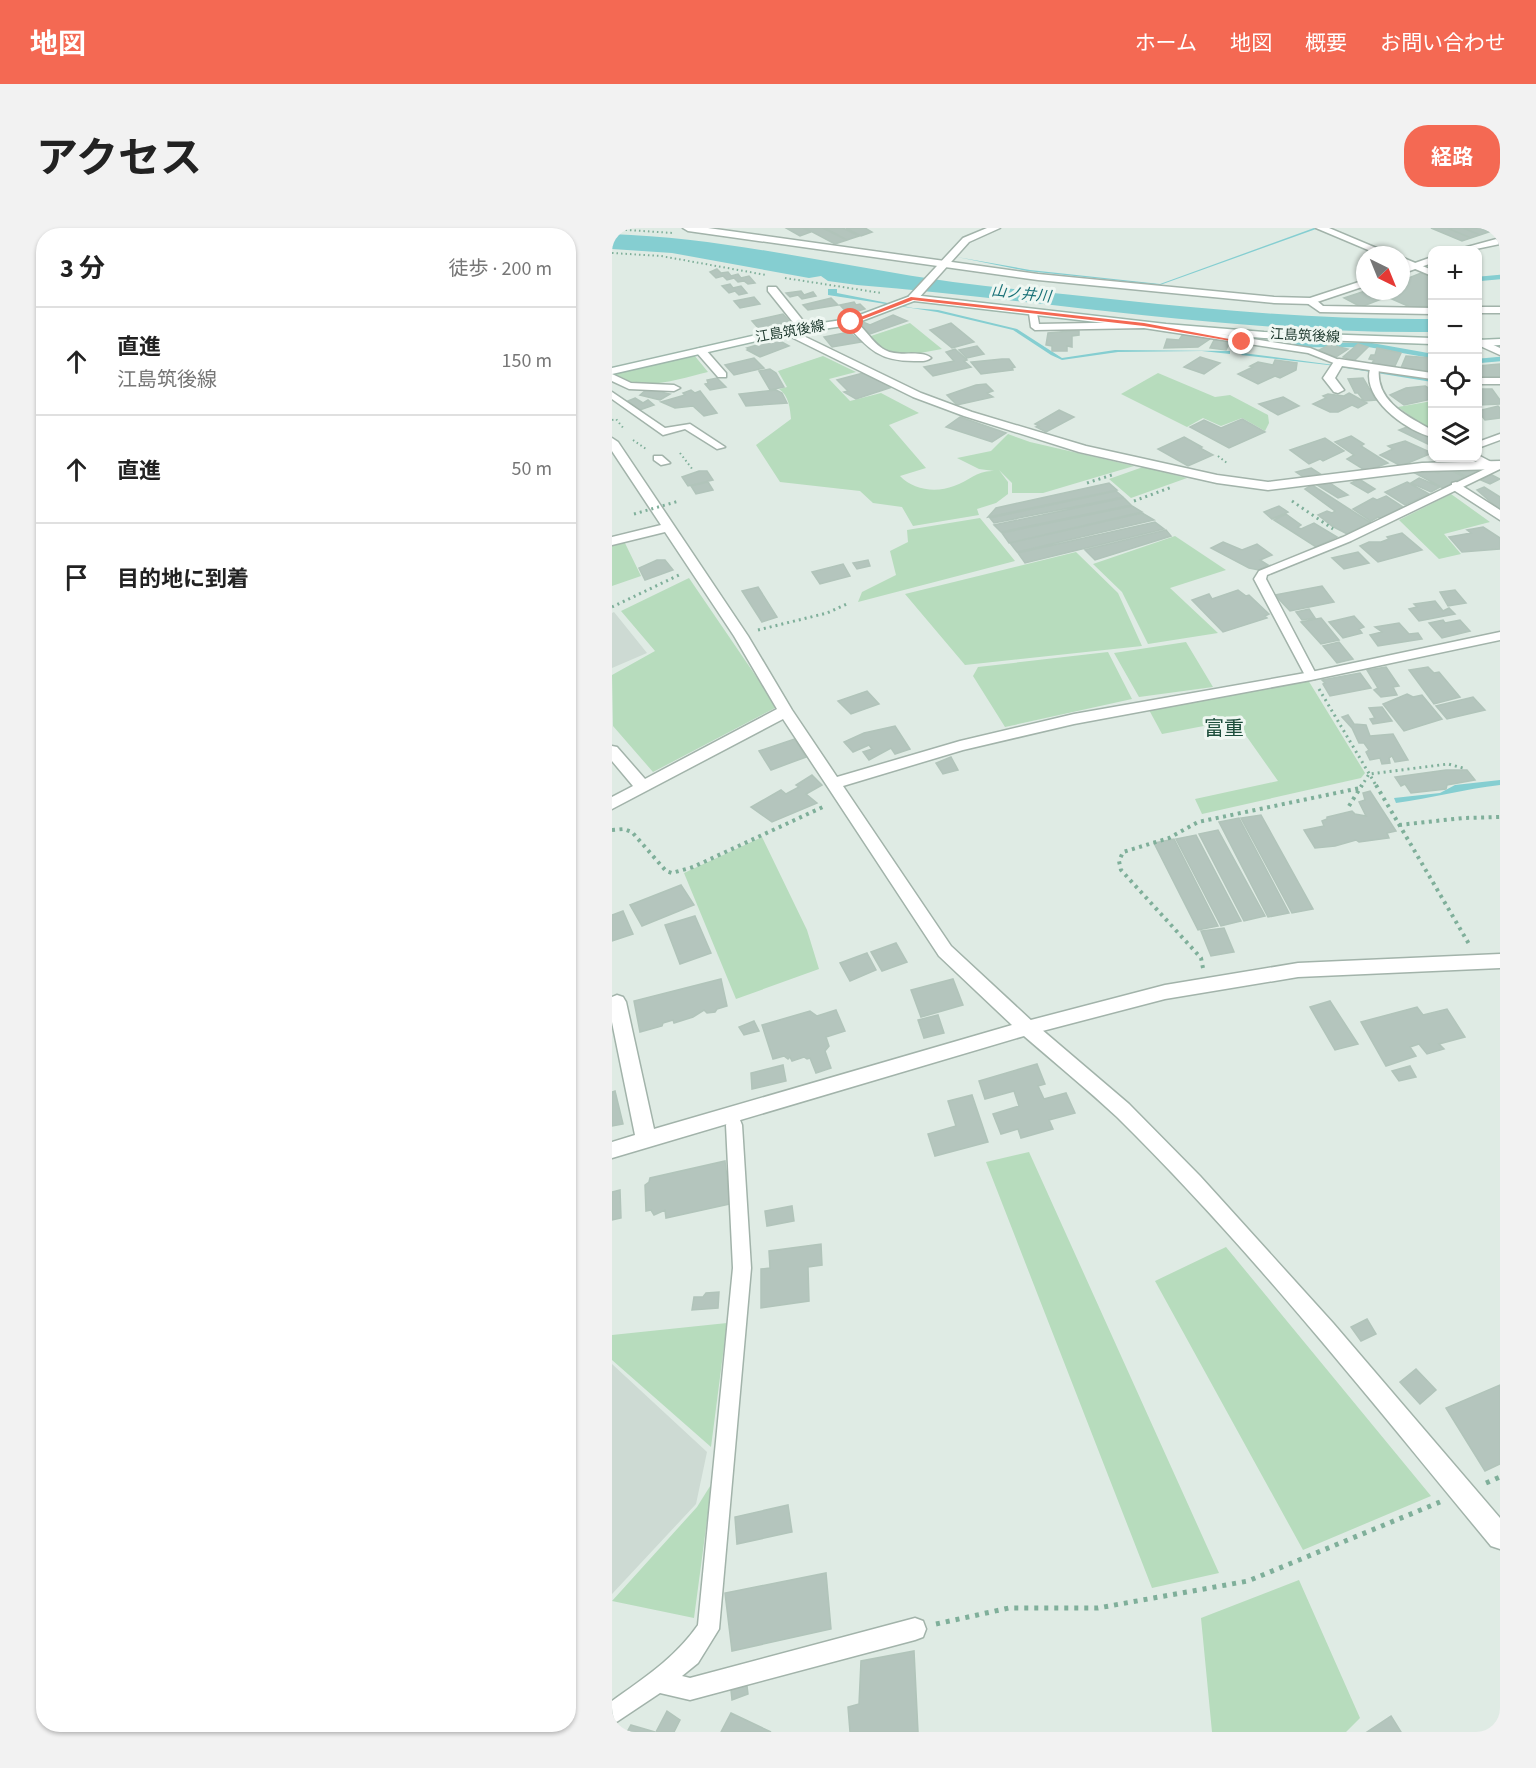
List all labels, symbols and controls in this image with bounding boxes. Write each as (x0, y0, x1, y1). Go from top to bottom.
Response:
text: 地図 (30, 24, 86, 64)
text: ホーム (1135, 28, 1197, 58)
text: 地図 (1230, 28, 1272, 58)
text: 概要 (1305, 28, 1347, 58)
text: お問い合わせ (1380, 28, 1506, 58)
button: 経路 (1404, 125, 1500, 187)
text: アクセス (36, 129, 202, 189)
north arrow (1356, 246, 1410, 300)
map controls (1428, 246, 1482, 462)
button: + (1428, 246, 1482, 300)
text: 3 分 (60, 250, 105, 287)
text: 徒歩 · 200 m (449, 255, 552, 283)
water label: 山ノ井川 (990, 280, 1054, 308)
button: − (1428, 300, 1482, 354)
route start (837, 308, 863, 334)
street label: 江島筑後線 (754, 316, 826, 348)
street label: 江島筑後線 (1270, 324, 1340, 348)
route end (1228, 328, 1254, 354)
text: 直進 (117, 331, 161, 363)
icon: ahead (60, 345, 93, 378)
text: 150 m (502, 347, 552, 375)
button: locate (1428, 354, 1482, 408)
text: 江島筑後線 (117, 366, 217, 394)
button: layers (1428, 408, 1482, 462)
icon: ahead (60, 453, 93, 486)
text: 直進 (117, 455, 161, 487)
text: 50 m (512, 455, 552, 483)
icon: arrive (60, 561, 93, 594)
text: 目的地に到着 (117, 563, 249, 595)
district label: 富重 (1204, 715, 1244, 743)

